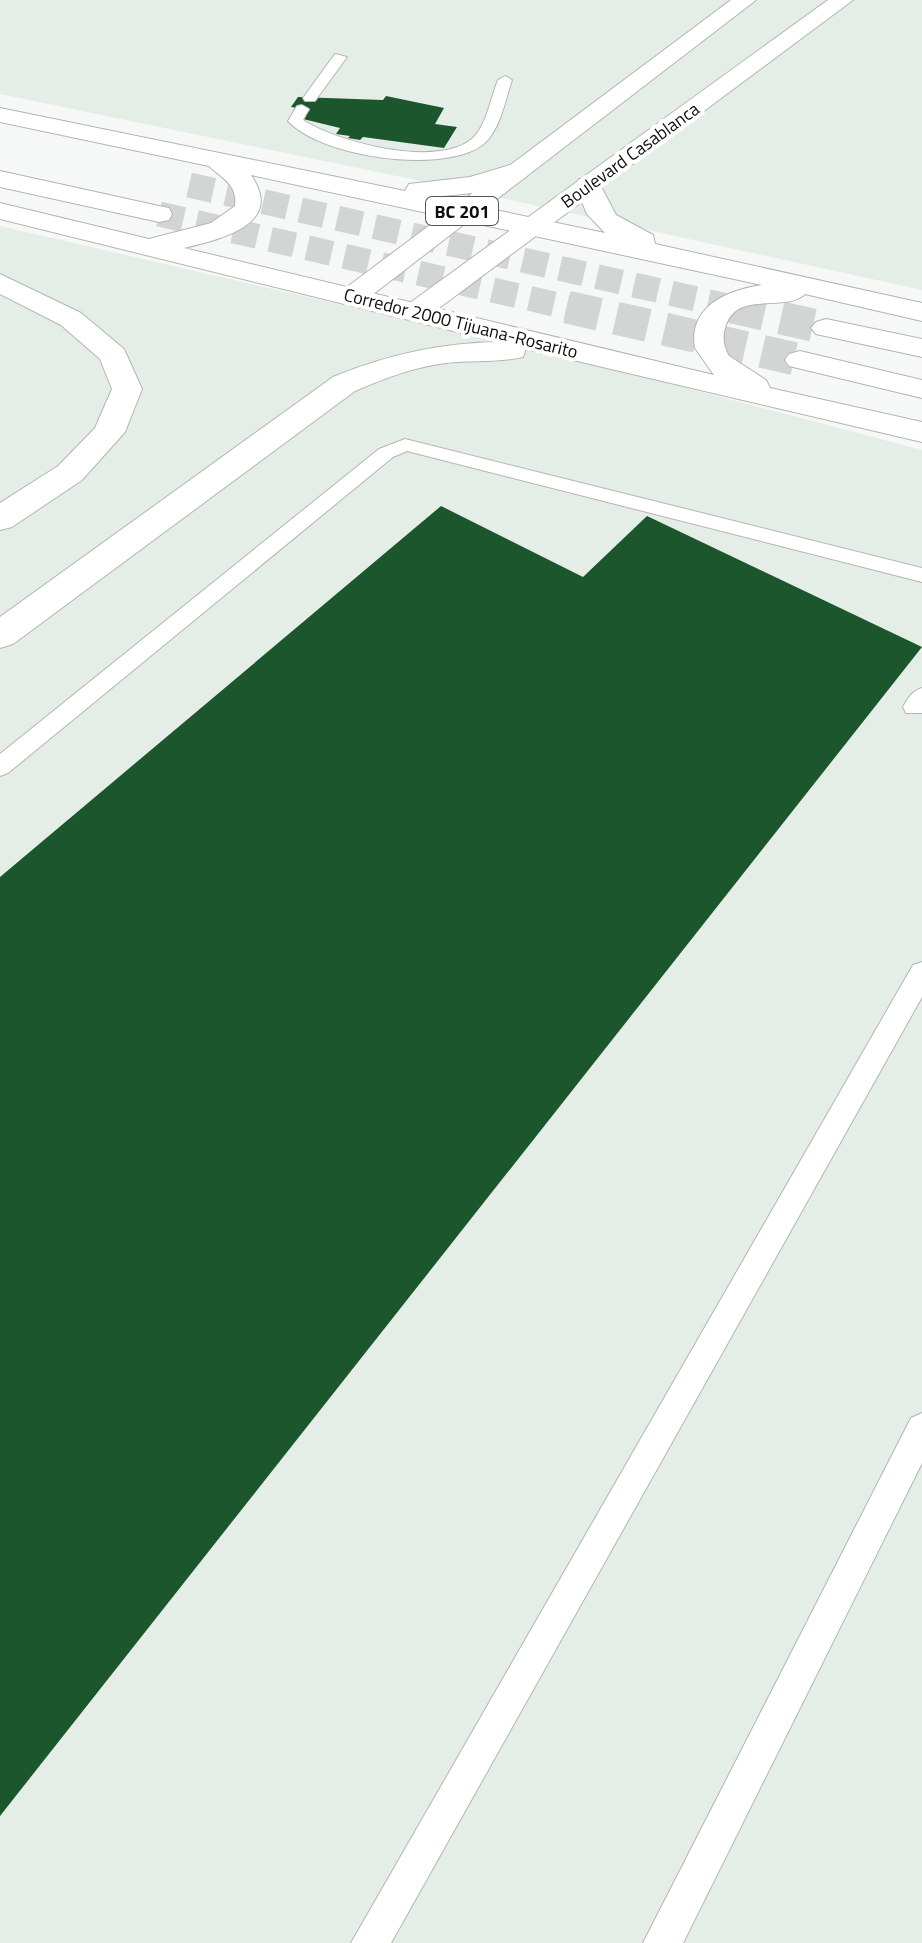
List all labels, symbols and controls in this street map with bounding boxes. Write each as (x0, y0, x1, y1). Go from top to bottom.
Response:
street label: Boulevard Casablanca (555, 95, 705, 215)
road number: BC 201 (426, 197, 498, 225)
street label: Corredor 2000 Tijuana-Rosarito (341, 281, 581, 365)

